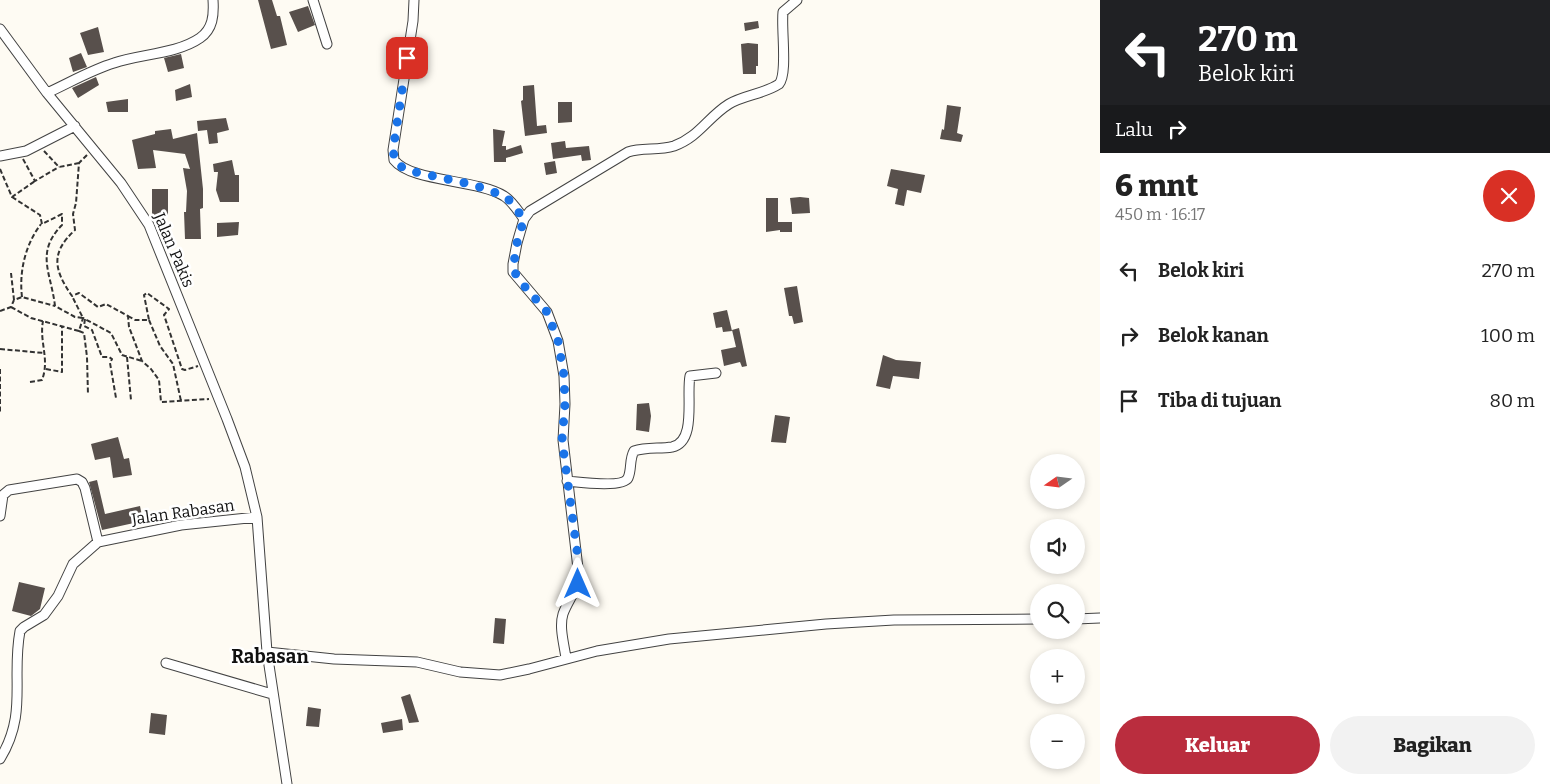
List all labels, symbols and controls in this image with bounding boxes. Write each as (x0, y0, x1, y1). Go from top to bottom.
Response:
text: 270 m (1198, 18, 1298, 60)
icon: left (1115, 20, 1180, 85)
pin (386, 37, 428, 79)
icon: arrive (393, 44, 421, 72)
text: Belok kiri (1198, 60, 1294, 87)
icon: right (1163, 115, 1191, 143)
text: Lalu (1115, 118, 1153, 141)
text: 6 mnt (1115, 168, 1198, 204)
button: close (1483, 170, 1535, 222)
text: 450 m · 16:17 (1115, 205, 1205, 224)
street label: Jalan Pakis (149, 209, 198, 290)
icon: left (1115, 257, 1143, 285)
text: Belok kiri (1158, 259, 1244, 282)
text: 270 m (1482, 259, 1535, 282)
icon: right (1115, 322, 1143, 350)
text: Belok kanan (1158, 324, 1269, 347)
text: 100 m (1481, 324, 1535, 347)
icon: arrive (1115, 387, 1143, 415)
text: Tiba di tujuan (1158, 389, 1282, 412)
text: 80 m (1489, 389, 1535, 412)
north arrow (1030, 454, 1085, 509)
map controls (1030, 454, 1085, 769)
street label: Jalan Rabasan (129, 495, 236, 529)
button: sound (1030, 519, 1085, 574)
position arrow (551, 557, 603, 609)
button: search (1030, 584, 1085, 639)
district label: Rabasan (231, 645, 309, 668)
button: + (1030, 649, 1085, 704)
button: − (1030, 714, 1085, 769)
button: Keluar (1115, 716, 1320, 774)
button: Bagikan (1330, 716, 1535, 774)

